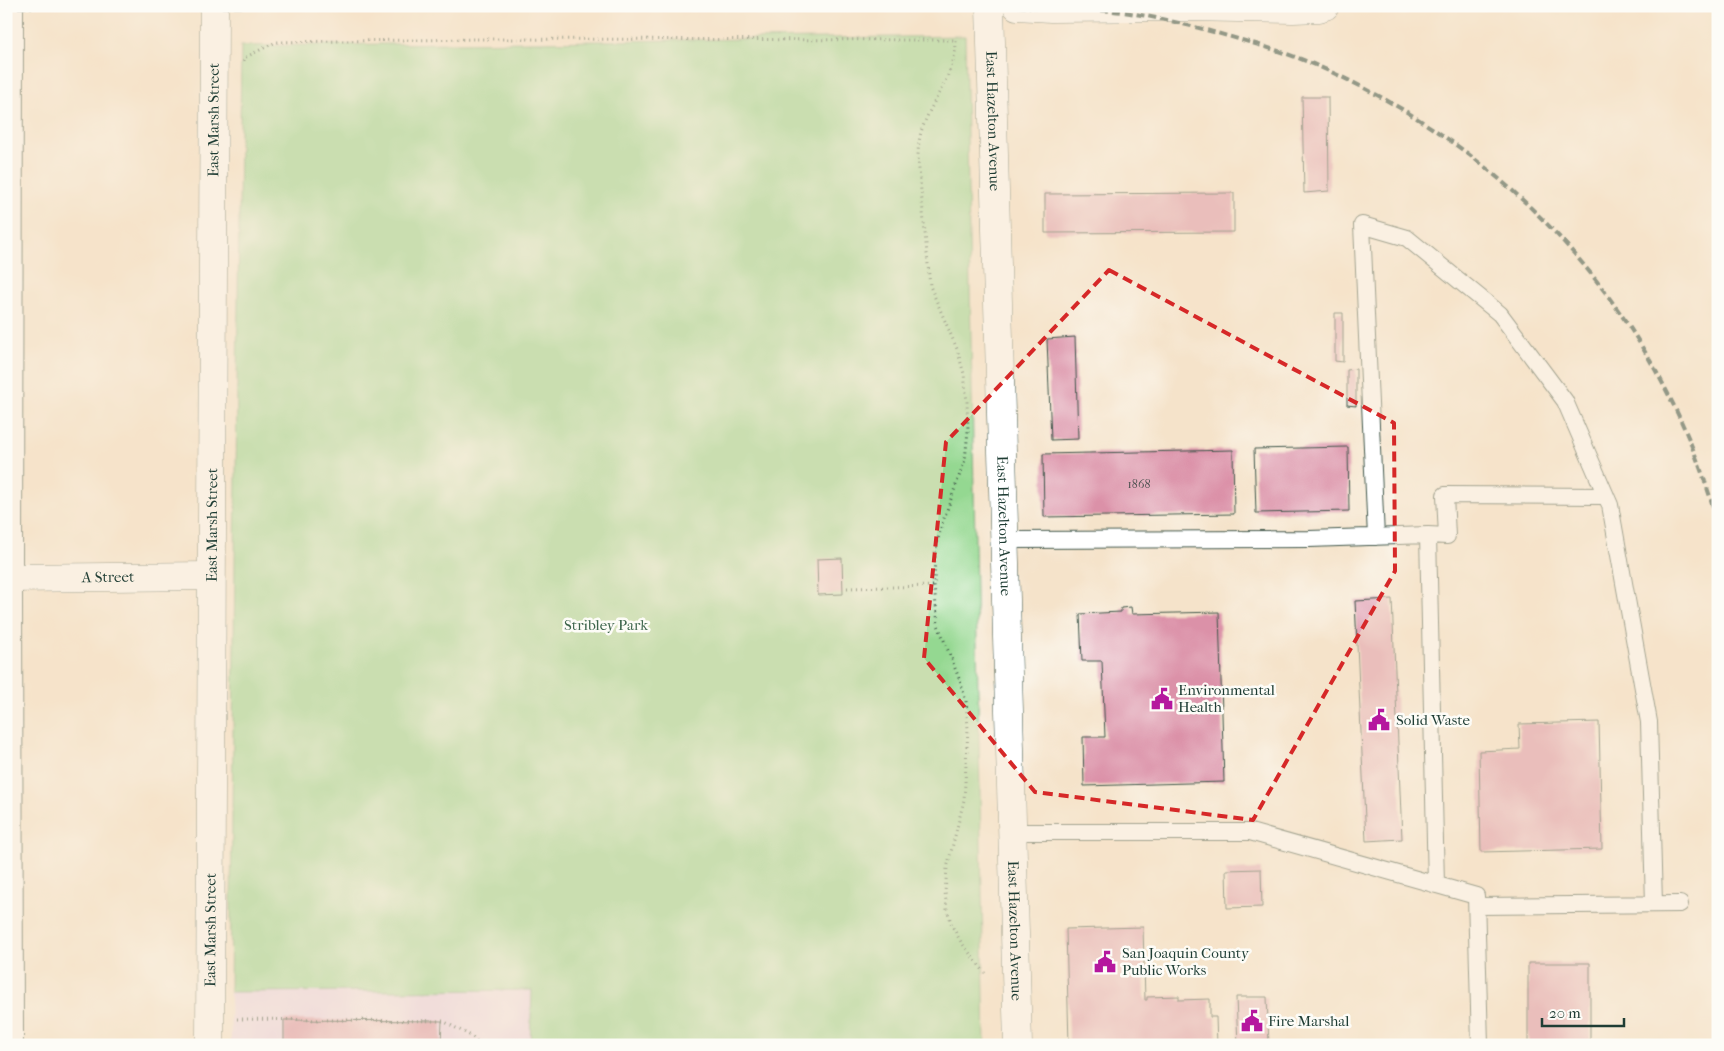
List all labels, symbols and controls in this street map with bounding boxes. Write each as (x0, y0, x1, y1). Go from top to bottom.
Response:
street label: East Hazelton Avenue (982, 51, 1004, 192)
street label: East Marsh Street (204, 62, 223, 177)
street label: East Hazelton Avenue (993, 455, 1015, 597)
street label: East Marsh Street (203, 467, 221, 582)
house number: 1868 (1128, 477, 1150, 491)
street label: A Street (81, 568, 135, 586)
park label: Stribley Park (564, 616, 648, 634)
place label: Environmental Health (1178, 681, 1275, 716)
public building icon: Environmental Health (1149, 686, 1175, 712)
public building icon: Solid Waste (1366, 707, 1392, 733)
place label: Solid Waste (1396, 711, 1471, 729)
street label: East Hazelton Avenue (1004, 860, 1026, 1002)
street label: East Marsh Street (201, 872, 220, 987)
place label: San Joaquin County Public Works (1122, 944, 1250, 979)
public building icon: San Joaquin County Public Works (1092, 949, 1118, 975)
scale bar (1542, 996, 1624, 1028)
text: 20 m (1549, 1004, 1581, 1022)
public building icon: Fire Marshal (1239, 1008, 1265, 1034)
place label: Fire Marshal (1268, 1012, 1349, 1030)

